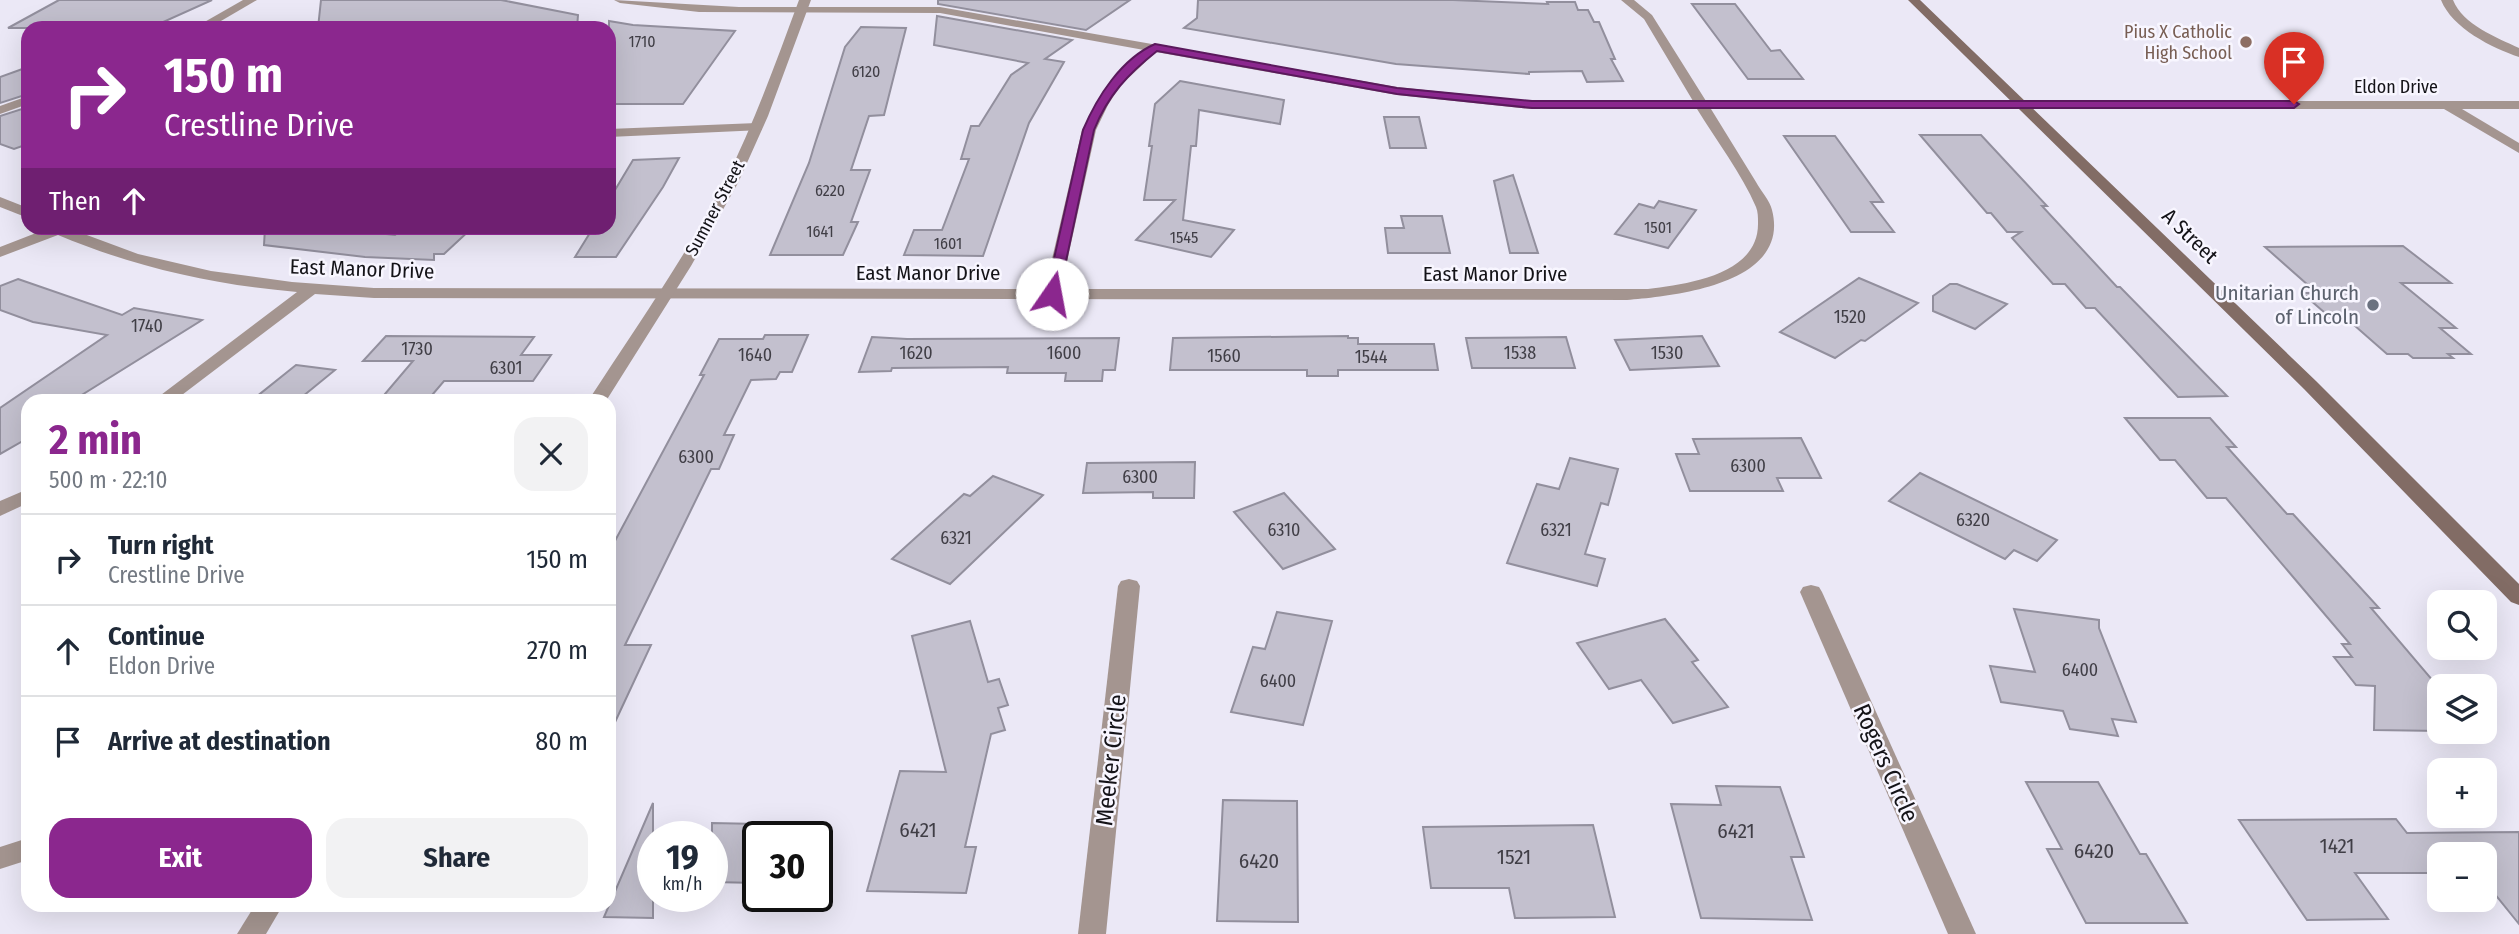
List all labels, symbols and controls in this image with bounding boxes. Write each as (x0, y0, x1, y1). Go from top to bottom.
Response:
place label: Pius X Catholic High School (2124, 21, 2232, 64)
house number: 1710 (628, 32, 656, 51)
pin (2264, 32, 2324, 104)
marker: Pius X Catholic High School (2238, 34, 2254, 50)
icon: arrive (2275, 43, 2313, 81)
text: 150 m (164, 46, 283, 105)
icon: right (49, 49, 140, 140)
house number: 6120 (852, 62, 880, 81)
street label: Eldon Drive (2354, 76, 2438, 98)
text: Crestline Drive (164, 106, 354, 144)
street label: Sumner Street (681, 156, 749, 260)
house number: 6220 (815, 181, 845, 200)
icon: ahead (115, 182, 153, 220)
text: Then (49, 186, 101, 217)
street label: A Street (2157, 203, 2223, 269)
house number: 1501 (1644, 218, 1672, 237)
house number: 1641 (806, 222, 834, 241)
house number: 1545 (1170, 228, 1198, 247)
house number: 1601 (934, 234, 962, 253)
street label: East Manor Drive (289, 253, 435, 285)
position arrow (1015, 257, 1089, 331)
street label: East Manor Drive (856, 260, 1000, 286)
street label: East Manor Drive (1423, 261, 1567, 287)
place label: Unitarian Church of Lincoln (2215, 280, 2359, 330)
marker: Unitarian Church of Lincoln (2365, 297, 2381, 313)
house number: 1520 (1834, 306, 1866, 328)
house number: 1740 (131, 315, 163, 337)
house number: 1730 (401, 338, 433, 360)
house number: 1620 (899, 342, 933, 364)
house number: 1600 (1047, 342, 1081, 364)
house number: 1538 (1504, 342, 1536, 364)
house number: 1530 (1651, 342, 1683, 364)
house number: 1640 (738, 344, 772, 366)
house number: 1560 (1207, 345, 1241, 367)
house number: 1544 (1355, 346, 1388, 368)
house number: 6301 (490, 357, 522, 379)
text: 2 min (49, 415, 142, 465)
button: close (514, 417, 588, 491)
house number: 6300 (678, 446, 714, 468)
house number: 6300 (1730, 455, 1766, 477)
text: 500 m · 22:10 (49, 466, 167, 494)
house number: 6300 (1122, 466, 1158, 488)
house number: 6320 (1956, 509, 1990, 531)
house number: 6310 (1268, 519, 1300, 541)
house number: 6321 (1540, 519, 1572, 541)
house number: 6321 (940, 527, 972, 549)
text: Turn right (108, 530, 214, 561)
icon: right (49, 541, 87, 579)
text: 150 m (526, 544, 588, 575)
text: Crestline Drive (108, 561, 245, 589)
map controls (2427, 590, 2497, 912)
button: search (2427, 590, 2497, 660)
text: Continue (108, 621, 205, 652)
icon: ahead (49, 632, 87, 670)
text: 270 m (527, 635, 588, 666)
text: Eldon Drive (108, 652, 215, 680)
house number: 6400 (2062, 659, 2098, 681)
house number: 6400 (1260, 670, 1296, 692)
button: layers (2427, 674, 2497, 744)
street label: Meeker Circle (1090, 693, 1132, 827)
street label: Rogers Circle (1848, 700, 1924, 826)
icon: arrive (49, 723, 87, 761)
text: Arrive at destination (108, 726, 331, 757)
text: 80 m (535, 726, 588, 757)
button: + (2427, 758, 2497, 828)
house number: 6421 (899, 817, 937, 843)
button: Exit (49, 818, 312, 898)
button: Share (326, 818, 588, 898)
house number: 6421 (1717, 818, 1755, 844)
speed limit sign: 30 (742, 821, 833, 912)
house number: 1421 (2319, 833, 2355, 859)
text: 19 (666, 836, 699, 878)
house number: 6420 (2074, 838, 2114, 864)
button: − (2427, 842, 2497, 912)
house number: 1521 (1497, 844, 1531, 870)
house number: 6420 (1239, 848, 1279, 874)
text: km/h (662, 873, 703, 895)

